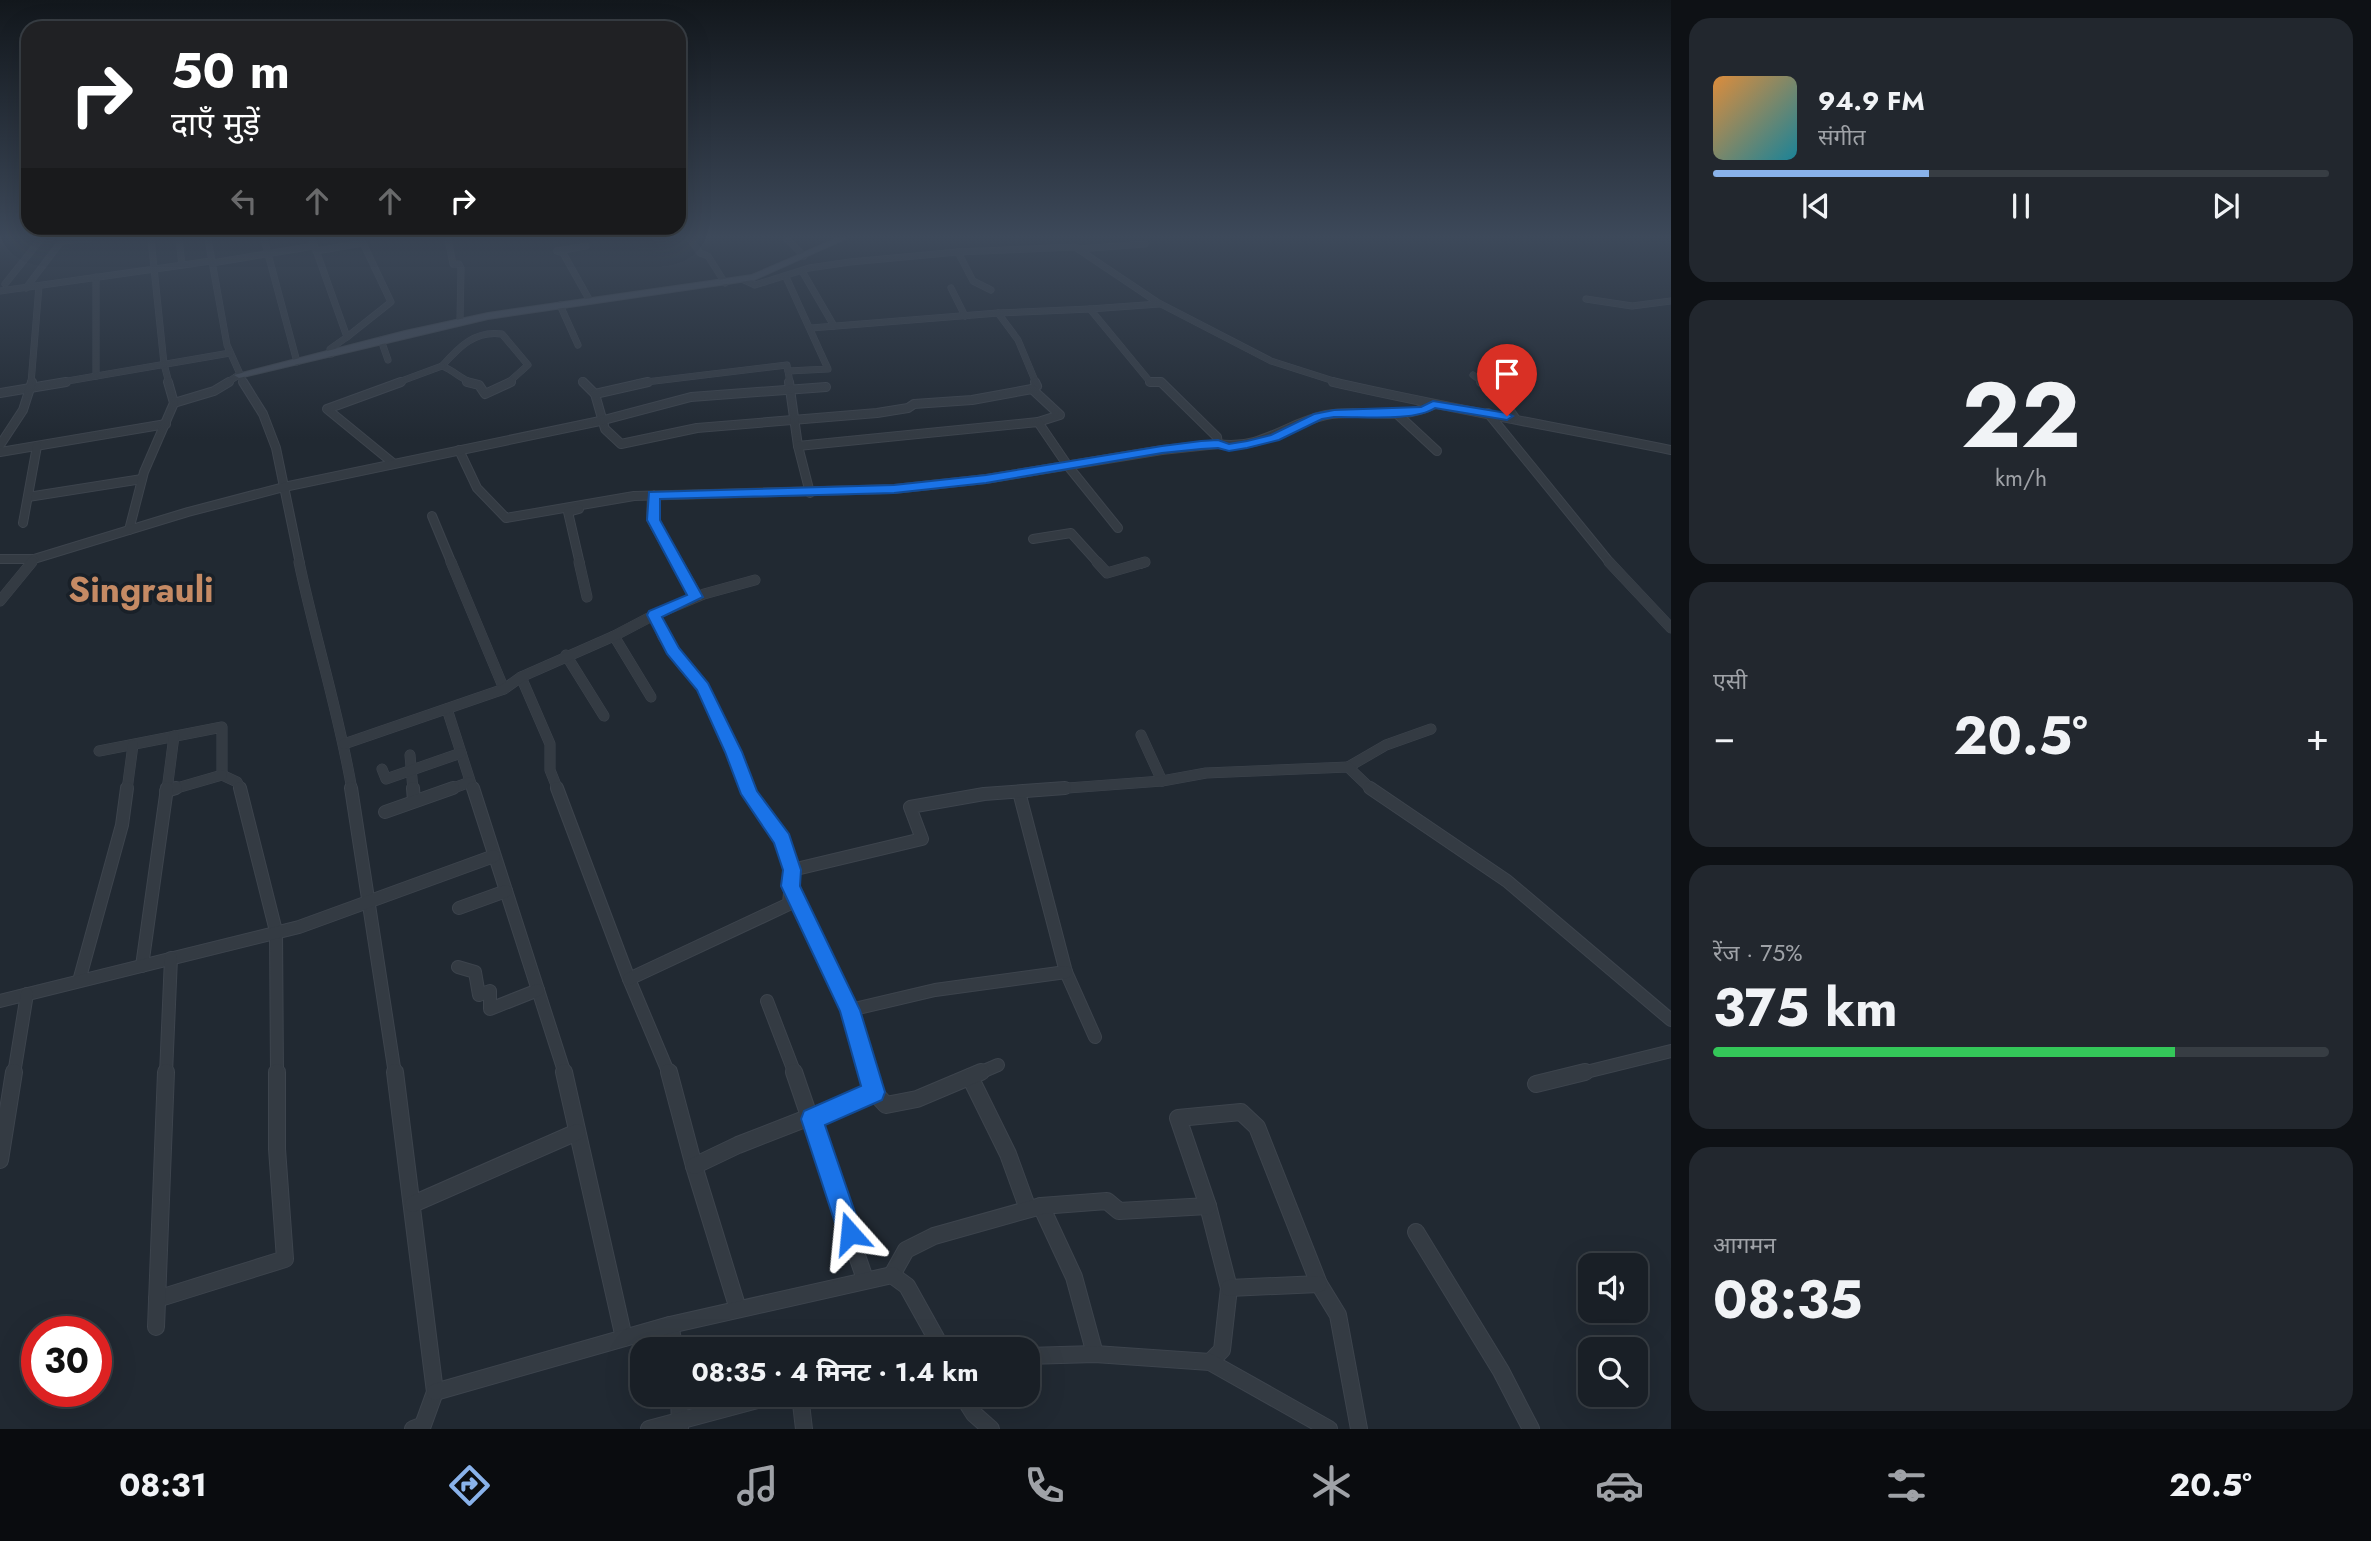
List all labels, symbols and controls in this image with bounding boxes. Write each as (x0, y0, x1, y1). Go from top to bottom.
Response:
text: 50 m (171, 36, 290, 106)
icon: right (56, 49, 147, 140)
text: 94.9 FM (1818, 82, 1925, 120)
text: दाएँ मुड़ें (171, 101, 260, 147)
text: संगीत (1818, 120, 1866, 154)
icon: left (225, 182, 263, 220)
icon: ahead (298, 182, 336, 220)
icon: ahead (371, 182, 409, 220)
icon: right (444, 182, 482, 220)
icon: previous (1797, 187, 1835, 225)
icon: pause (2002, 187, 2040, 225)
icon: next (2207, 187, 2245, 225)
pin (1477, 344, 1537, 416)
text: 22 (1961, 350, 2081, 481)
icon: arrive (1488, 355, 1526, 393)
text: km/h (1995, 461, 2047, 495)
district label: Singrauli (68, 565, 214, 615)
text: एसी (1713, 664, 1747, 698)
text: 20.5° (1953, 698, 2088, 774)
text: − (1713, 709, 1735, 764)
text: + (2306, 709, 2329, 764)
text: रेंज · 75% (1713, 936, 1803, 970)
text: 375 km (1713, 970, 1898, 1046)
position arrow (813, 1196, 887, 1270)
text: आगमन (1713, 1228, 1776, 1262)
map controls (1578, 1253, 1648, 1407)
button: sound (1578, 1253, 1648, 1323)
text: 08:35 (1713, 1262, 1863, 1338)
speed limit sign: 30 (21, 1316, 112, 1407)
button: search (1578, 1337, 1648, 1407)
text: 08:35 · 4 मिनट · 1.4 km (691, 1353, 979, 1391)
icon: directions (445, 1461, 494, 1510)
icon: music (733, 1461, 782, 1510)
icon: phone (1020, 1461, 1069, 1510)
icon: climate (1307, 1461, 1356, 1510)
icon: car (1595, 1461, 1644, 1510)
icon: filters (1882, 1461, 1931, 1510)
text: 08:31 (119, 1462, 207, 1508)
text: 20.5° (2169, 1462, 2252, 1508)

